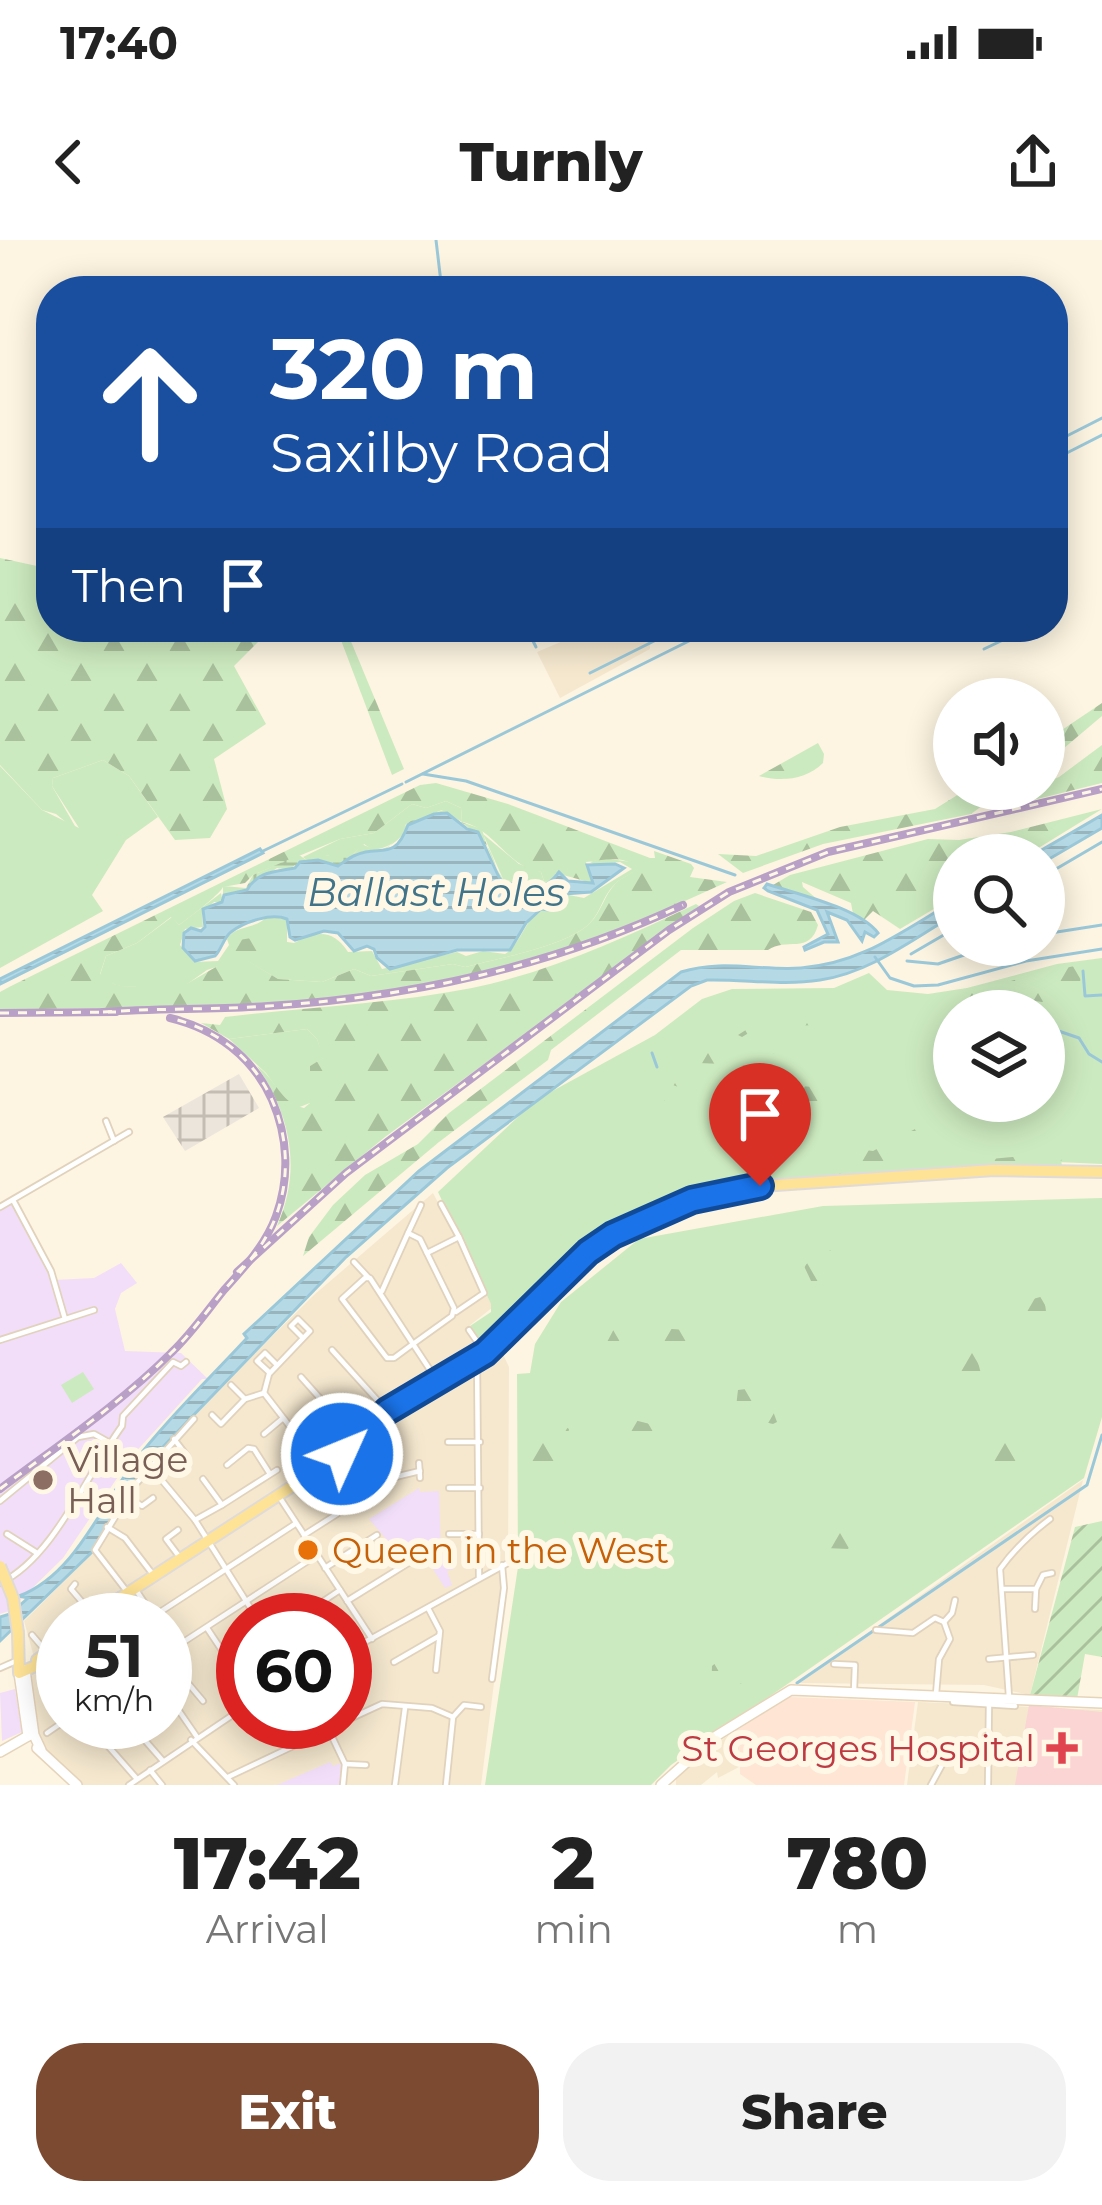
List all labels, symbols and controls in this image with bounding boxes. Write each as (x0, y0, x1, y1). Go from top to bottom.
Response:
text: 17:40 (60, 15, 178, 70)
icon: back (36, 129, 102, 195)
text: Turnly (460, 129, 642, 195)
icon: share (1000, 129, 1066, 195)
text: 320 m (270, 318, 538, 420)
icon: ahead (72, 324, 228, 480)
text: Saxilby Road (270, 420, 613, 486)
icon: arrive (210, 552, 276, 618)
text: Then (72, 558, 186, 613)
map controls (933, 678, 1065, 1122)
button: sound (933, 678, 1065, 810)
button: search (933, 834, 1065, 966)
water label: Ballast Holes (307, 868, 565, 916)
button: layers (933, 990, 1065, 1122)
pin (709, 1063, 811, 1186)
icon: arrive (727, 1081, 793, 1147)
position arrow (279, 1391, 405, 1517)
place label: Village Hall (67, 1437, 188, 1522)
marker: Village Hall (30, 1467, 56, 1493)
place label: Queen in the West (332, 1528, 669, 1572)
marker: Queen in the West (295, 1537, 321, 1563)
speed limit sign: 60 (216, 1593, 372, 1749)
text: 51 (84, 1619, 144, 1692)
text: km/h (74, 1682, 154, 1719)
place label: St Georges Hospital (681, 1726, 1035, 1770)
marker: St Georges Hospital (1046, 1732, 1078, 1764)
text: 17:42 (174, 1819, 361, 1907)
text: 2 (552, 1819, 595, 1907)
text: 780 (786, 1819, 928, 1907)
text: Arrival (206, 1905, 329, 1953)
text: min (535, 1905, 613, 1953)
text: m (837, 1905, 878, 1953)
button: Exit (36, 2043, 539, 2181)
button: Share (563, 2043, 1066, 2181)

